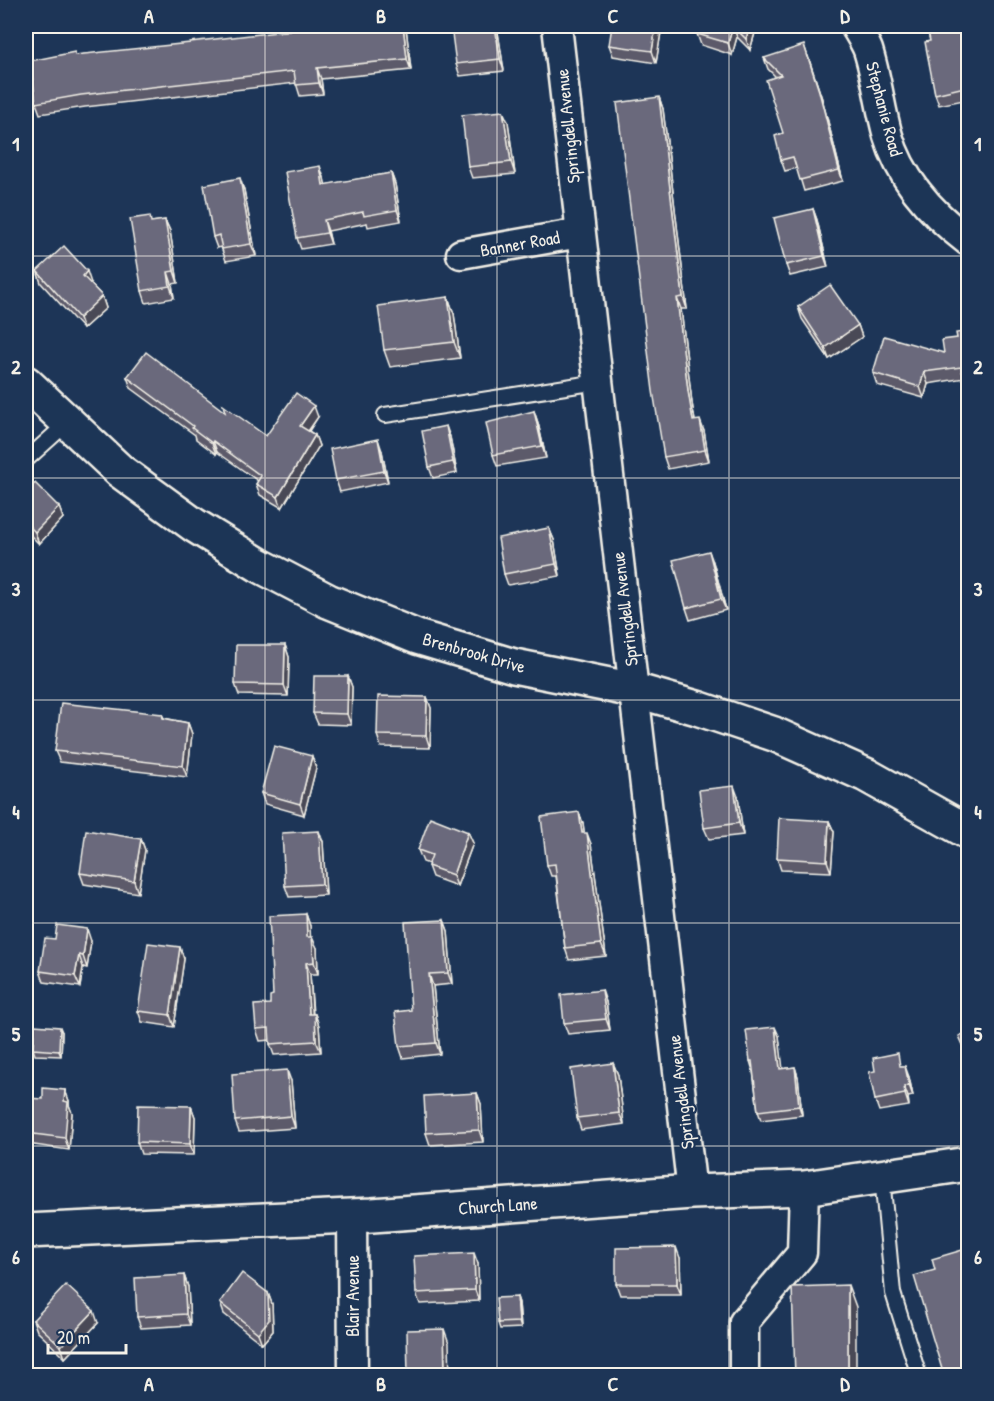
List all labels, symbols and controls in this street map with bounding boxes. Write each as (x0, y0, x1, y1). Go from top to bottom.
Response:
text: A (144, 2, 154, 29)
text: B (376, 2, 386, 29)
text: C (608, 2, 619, 29)
text: D (840, 2, 850, 29)
street label: Stephanie Road (860, 59, 909, 159)
street label: Springdell Avenue (549, 68, 586, 184)
text: 1 (12, 130, 20, 157)
text: 1 (974, 130, 982, 157)
street label: Banner Road (478, 224, 562, 263)
text: 2 (11, 353, 21, 380)
text: 2 (973, 353, 983, 380)
street label: Springdell Avenue (605, 551, 644, 668)
text: 3 (12, 575, 21, 602)
text: 3 (974, 575, 983, 602)
street label: Brenbrook Drive (420, 626, 528, 679)
text: 4 (12, 798, 20, 825)
text: 4 (974, 798, 982, 825)
text: 5 (12, 1020, 21, 1047)
text: 5 (974, 1020, 983, 1047)
street label: Springdell Avenue (661, 1034, 700, 1151)
street label: Church Lane (458, 1190, 538, 1221)
text: 6 (12, 1243, 20, 1270)
text: 6 (974, 1243, 982, 1270)
street label: Blair Avenue (340, 1255, 365, 1337)
scale bar (48, 1317, 126, 1355)
text: 20 m (57, 1325, 90, 1350)
text: A (144, 1370, 154, 1397)
text: B (376, 1370, 386, 1397)
text: C (608, 1370, 619, 1397)
text: D (840, 1370, 850, 1397)

